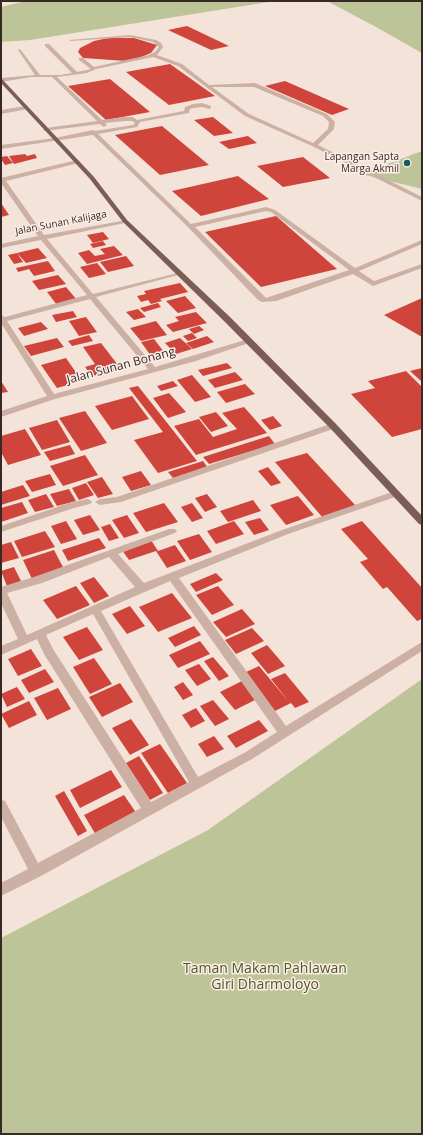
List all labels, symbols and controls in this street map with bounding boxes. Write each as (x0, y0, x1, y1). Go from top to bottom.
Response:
place label: Lapangan Sapta Marga Akmil (324, 151, 399, 174)
marker: Lapangan Sapta Marga Akmil (402, 158, 412, 168)
street label: Jalan Sunan Kalijaga (14, 208, 108, 238)
street label: Jalan Sunan Bonang (65, 345, 177, 387)
park label: Taman Makam Pahlawan Giri Dharmoloyo (183, 961, 347, 994)

